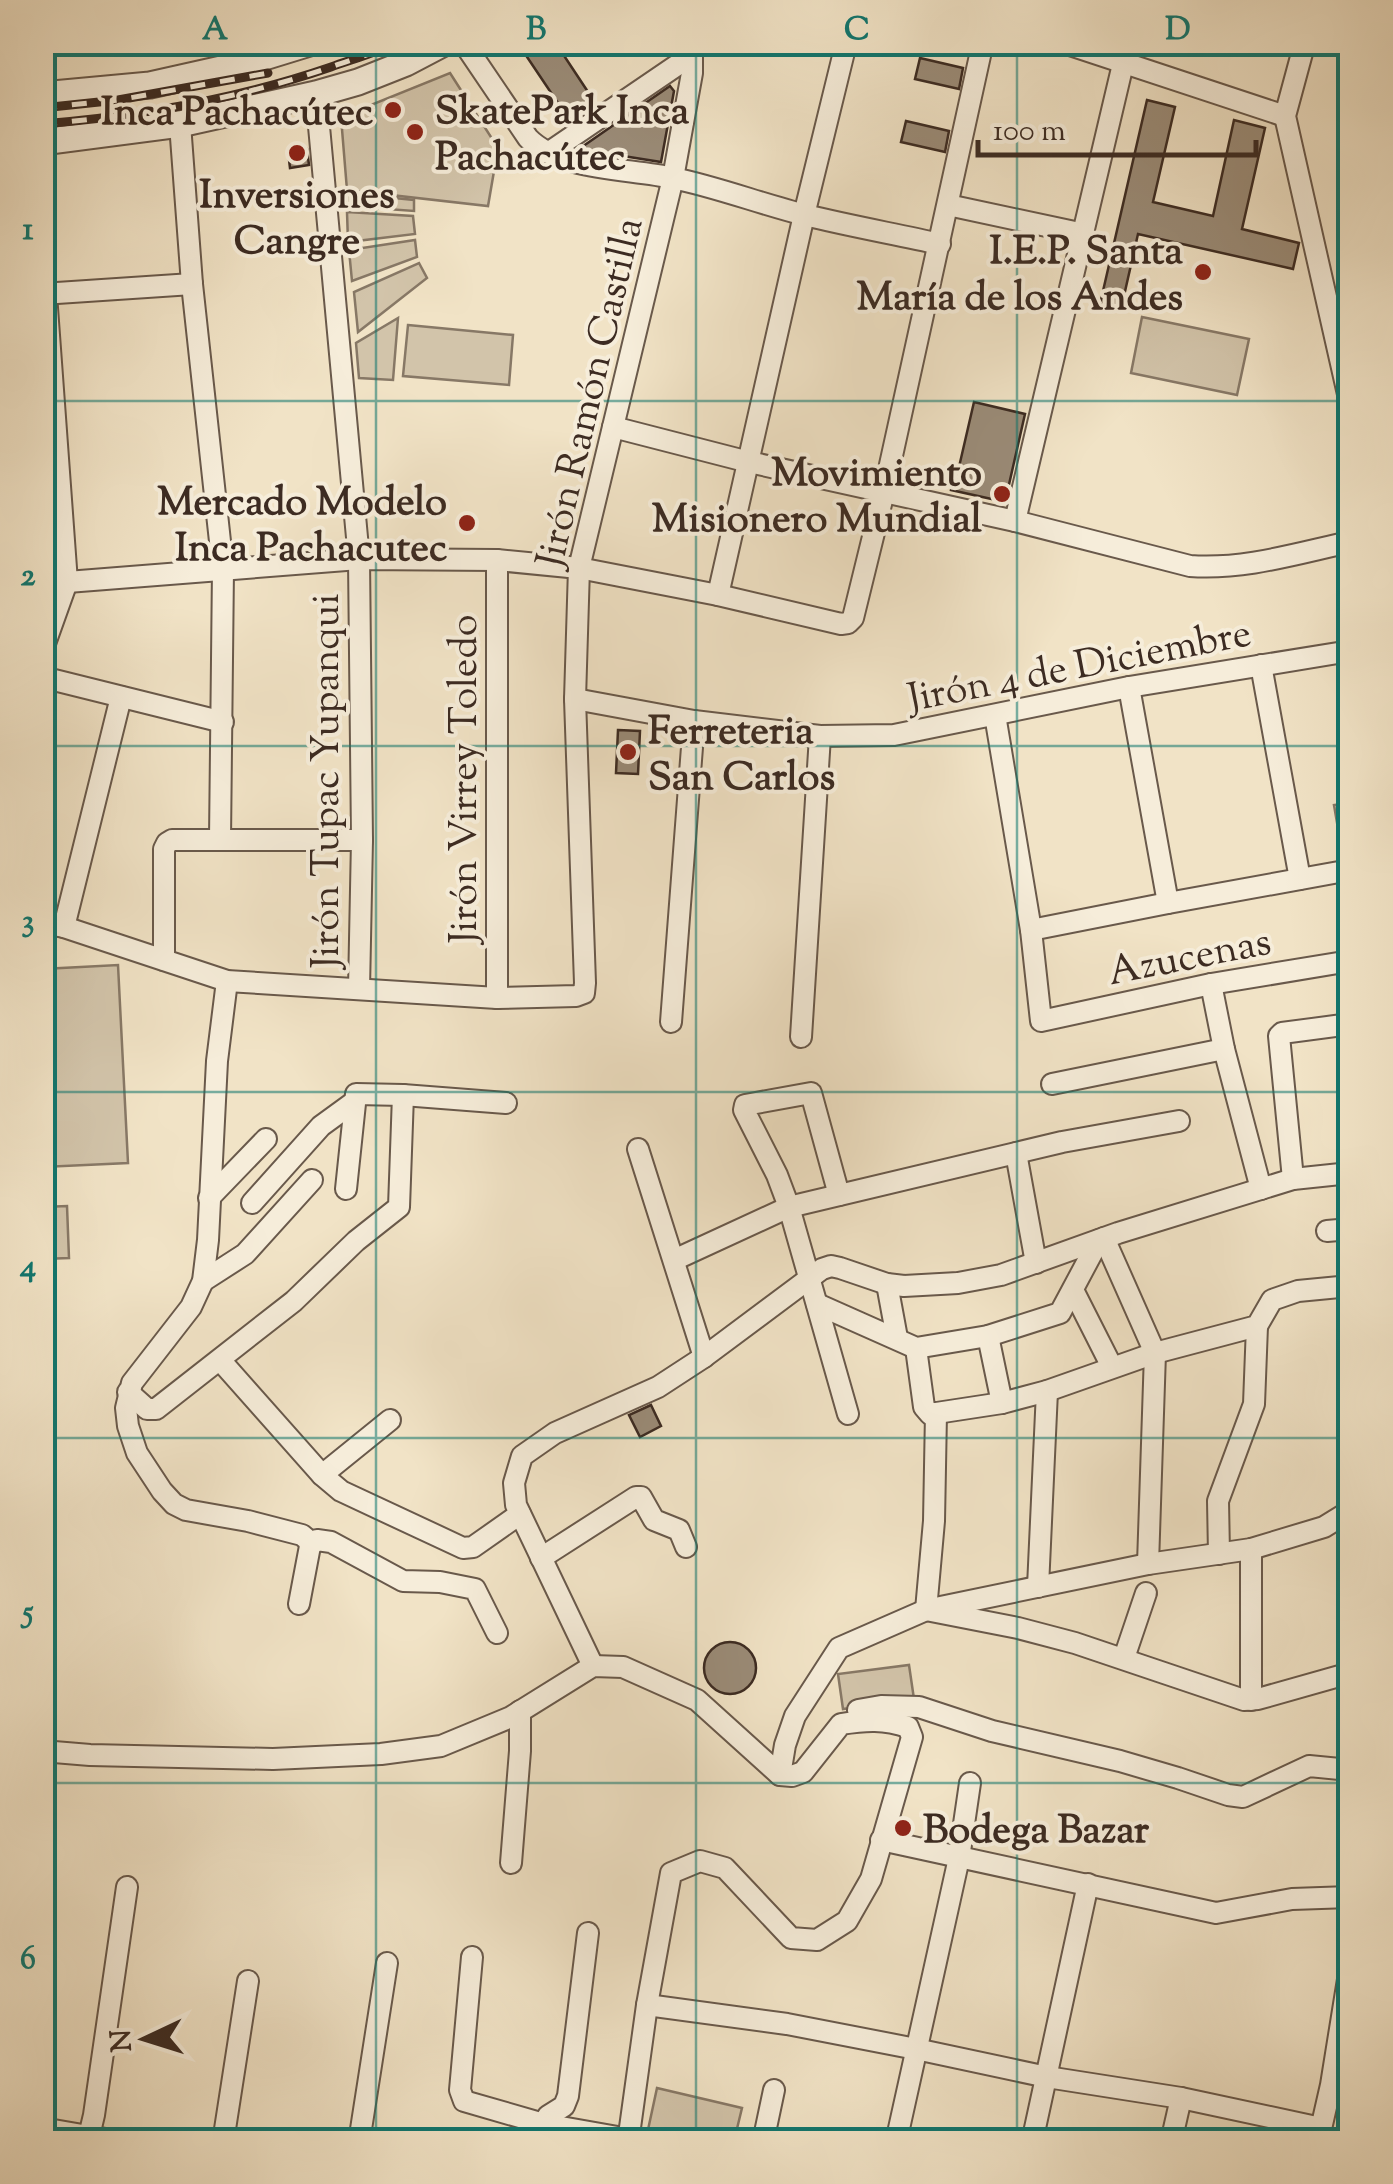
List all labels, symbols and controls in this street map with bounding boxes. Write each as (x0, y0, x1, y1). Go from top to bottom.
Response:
text: A (202, 8, 228, 54)
text: B (526, 8, 546, 54)
text: C (844, 8, 870, 54)
text: D (1165, 8, 1191, 54)
place label: SkatePark Inca Pachacútec (435, 85, 690, 188)
place label: Inca Pachacútec (101, 86, 373, 143)
scale bar (978, 95, 1256, 157)
marker: Inca Pachacútec (382, 99, 404, 121)
text: 100 m (993, 111, 1066, 154)
marker: SkatePark Inca Pachacútec (404, 121, 426, 143)
marker: Inversiones Cangre (286, 142, 308, 164)
place label: Inversiones Cangre (199, 169, 395, 272)
text: 1 (23, 208, 34, 254)
street label: Jirón Ramón Castilla (524, 213, 660, 575)
place label: I.E.P. Santa María de los Andes (857, 225, 1184, 328)
marker: I.E.P. Santa María de los Andes (1192, 261, 1214, 283)
place label: Movimiento Misionero Mundial (652, 447, 983, 550)
place label: Mercado Modelo Inca Pachacutec (157, 476, 447, 579)
marker: Movimiento Misionero Mundial (991, 483, 1013, 505)
marker: Mercado Modelo Inca Pachacutec (456, 512, 478, 534)
text: 2 (21, 554, 36, 600)
street label: Jirón Tupac Yupanqui (300, 593, 357, 971)
street label: Jirón 4 de Diciembre (901, 607, 1256, 730)
street label: Jirón Virrey Toledo (438, 614, 495, 946)
place label: Ferreteria San Carlos (648, 705, 835, 808)
marker: Ferreteria San Carlos (617, 741, 639, 763)
text: 3 (22, 900, 34, 946)
street label: Azucenas (1103, 916, 1276, 1003)
text: 4 (19, 1245, 36, 1291)
text: 5 (20, 1591, 34, 1637)
place label: Bodega Bazar (923, 1804, 1150, 1861)
marker: Bodega Bazar (892, 1817, 914, 1839)
text: 6 (20, 1937, 36, 1983)
north arrow (95, 1989, 195, 2089)
text: N (102, 2028, 144, 2053)

